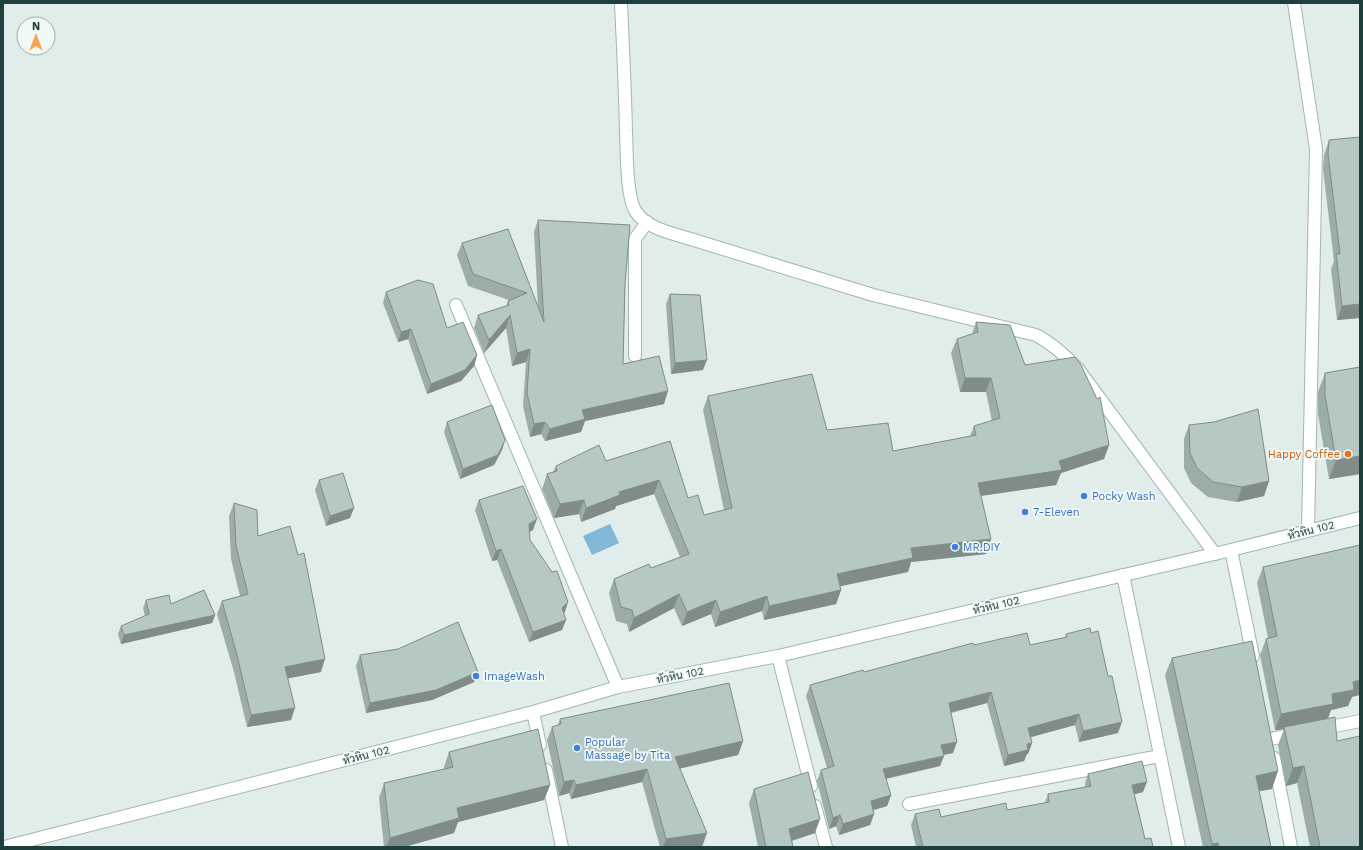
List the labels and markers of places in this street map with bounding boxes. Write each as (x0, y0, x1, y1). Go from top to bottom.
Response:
place label: Happy Coffee (1268, 448, 1340, 461)
marker: Happy Coffee (1343, 449, 1353, 459)
place label: Pocky Wash (1092, 490, 1155, 503)
marker: Pocky Wash (1079, 491, 1089, 501)
place label: 7-Eleven (1033, 506, 1080, 519)
marker: 7-Eleven (1020, 507, 1030, 517)
place label: MR.DIY (963, 541, 1001, 554)
marker: MR.DIY (950, 542, 960, 552)
place label: ImageWash (484, 670, 545, 683)
marker: ImageWash (471, 671, 481, 681)
place label: Popular Massage by Tita (585, 736, 670, 762)
marker: Popular Massage by Tita (572, 743, 582, 753)

